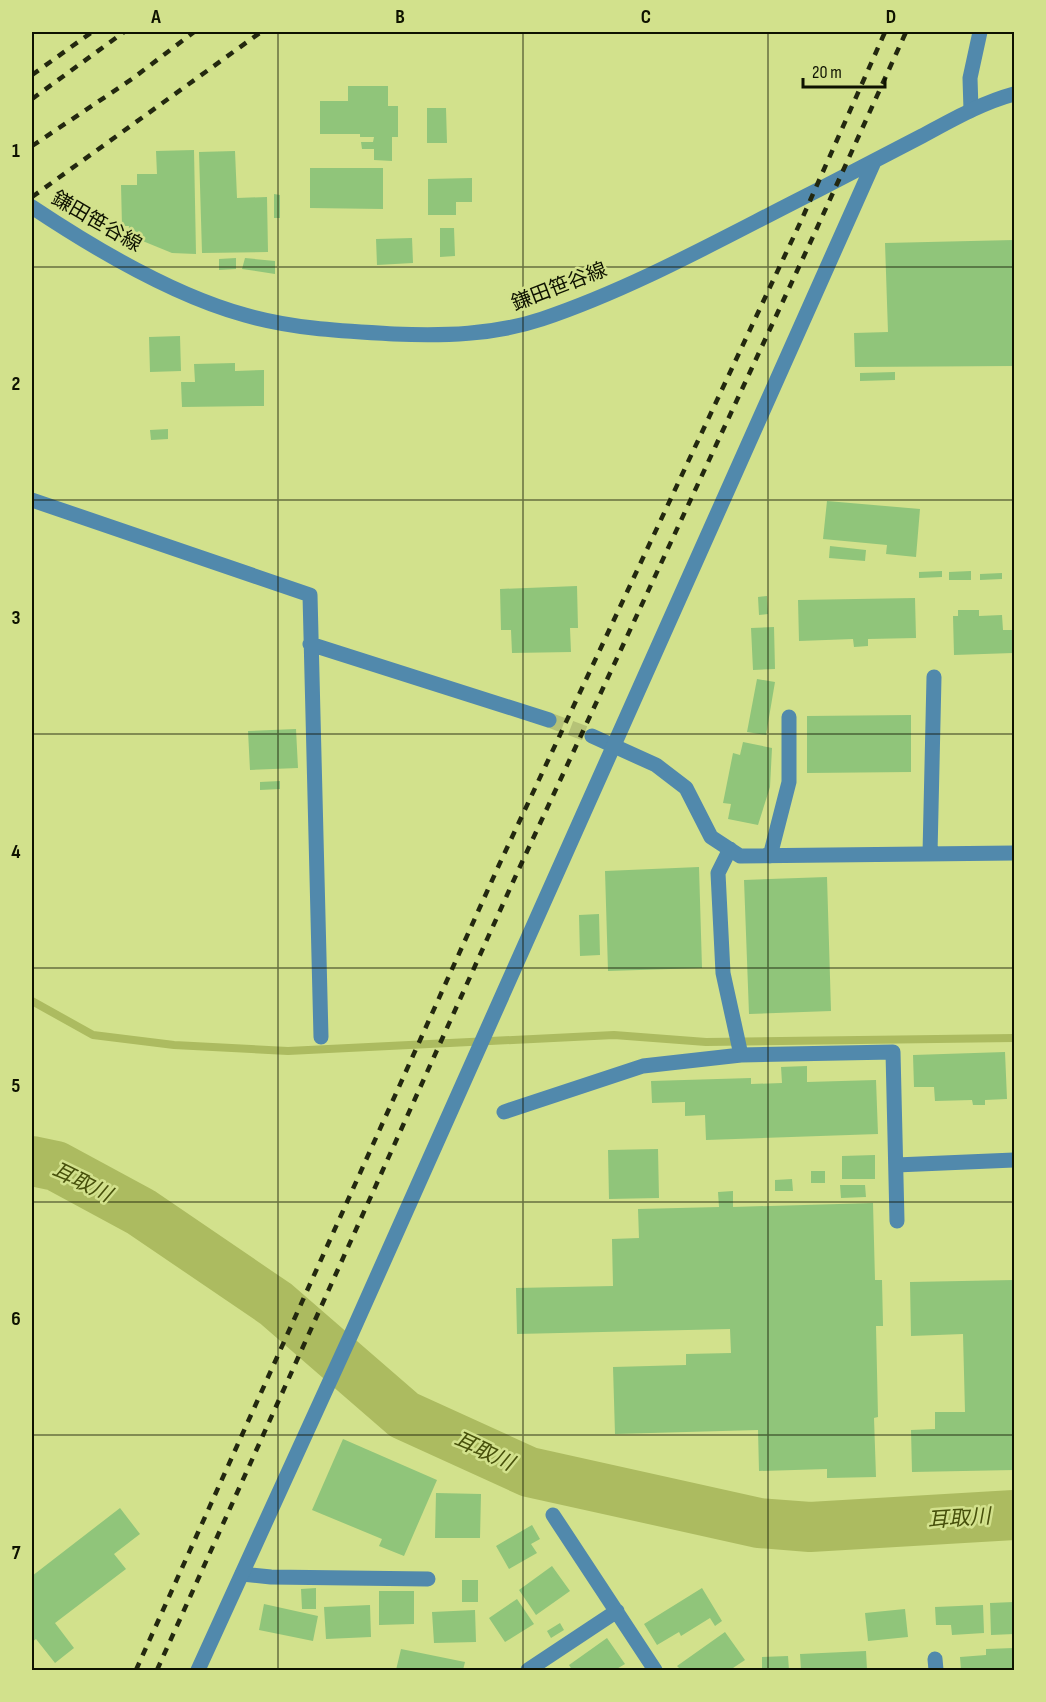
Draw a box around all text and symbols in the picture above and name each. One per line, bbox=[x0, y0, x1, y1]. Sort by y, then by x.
text: A bbox=[150, 5, 161, 29]
text: B bbox=[395, 5, 405, 29]
text: C bbox=[641, 5, 651, 29]
text: D bbox=[886, 5, 896, 29]
scale bar bbox=[803, 51, 886, 89]
text: 20 m bbox=[812, 62, 842, 83]
text: 1 bbox=[12, 139, 20, 163]
street label: 鎌田笹谷線 bbox=[47, 186, 146, 257]
street label: 鎌田笹谷線 bbox=[508, 258, 610, 316]
text: 2 bbox=[12, 372, 20, 396]
text: 3 bbox=[12, 606, 21, 630]
text: 4 bbox=[11, 840, 21, 864]
text: 5 bbox=[12, 1074, 21, 1098]
water label: 耳取川 bbox=[48, 1157, 117, 1208]
text: 6 bbox=[11, 1307, 21, 1331]
water label: 耳取川 bbox=[450, 1427, 519, 1477]
water label: 耳取川 bbox=[927, 1504, 993, 1533]
text: 7 bbox=[12, 1541, 21, 1565]

